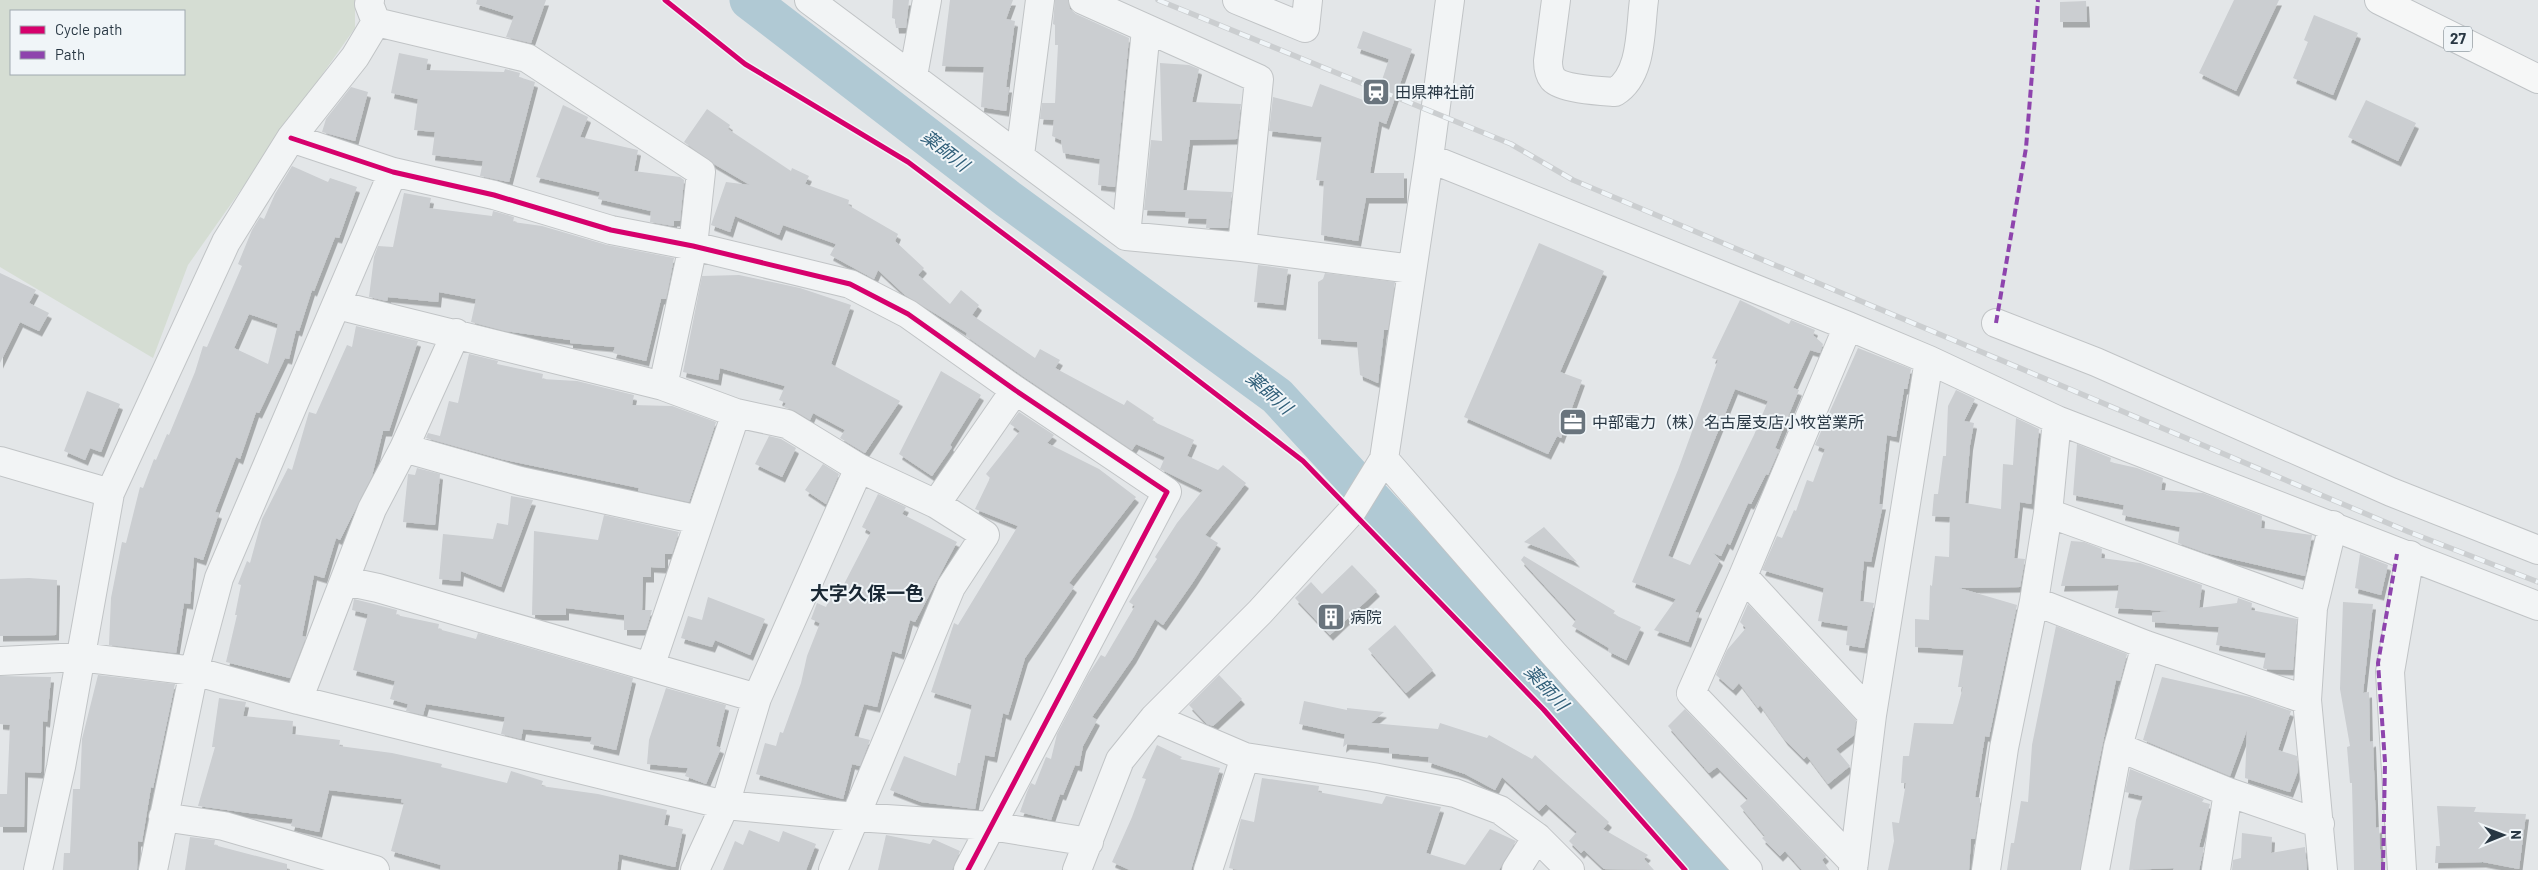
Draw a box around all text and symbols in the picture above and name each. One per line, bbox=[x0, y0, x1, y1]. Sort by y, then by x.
legend bbox=[10, 10, 185, 75]
text: Cycle path bbox=[55, 20, 122, 38]
road number: 27 bbox=[2444, 26, 2472, 52]
text: Path bbox=[55, 45, 85, 63]
station icon: 田県神社前 bbox=[1361, 77, 1391, 107]
place label: 田県神社前 bbox=[1395, 82, 1475, 101]
water label: 薬師川 bbox=[918, 125, 975, 177]
water label: 薬師川 bbox=[1242, 366, 1299, 420]
office icon: 中部電力（株）名古屋支店小牧営業所 bbox=[1558, 407, 1588, 437]
place label: 中部電力（株）名古屋支店小牧営業所 bbox=[1592, 412, 1864, 431]
district label: 大字久保一色 bbox=[810, 581, 924, 604]
building icon: 病院 bbox=[1316, 602, 1346, 632]
place label: 病院 bbox=[1350, 607, 1382, 626]
water label: 薬師川 bbox=[1520, 660, 1575, 716]
north arrow bbox=[2478, 810, 2528, 860]
text: N bbox=[2508, 830, 2525, 840]

